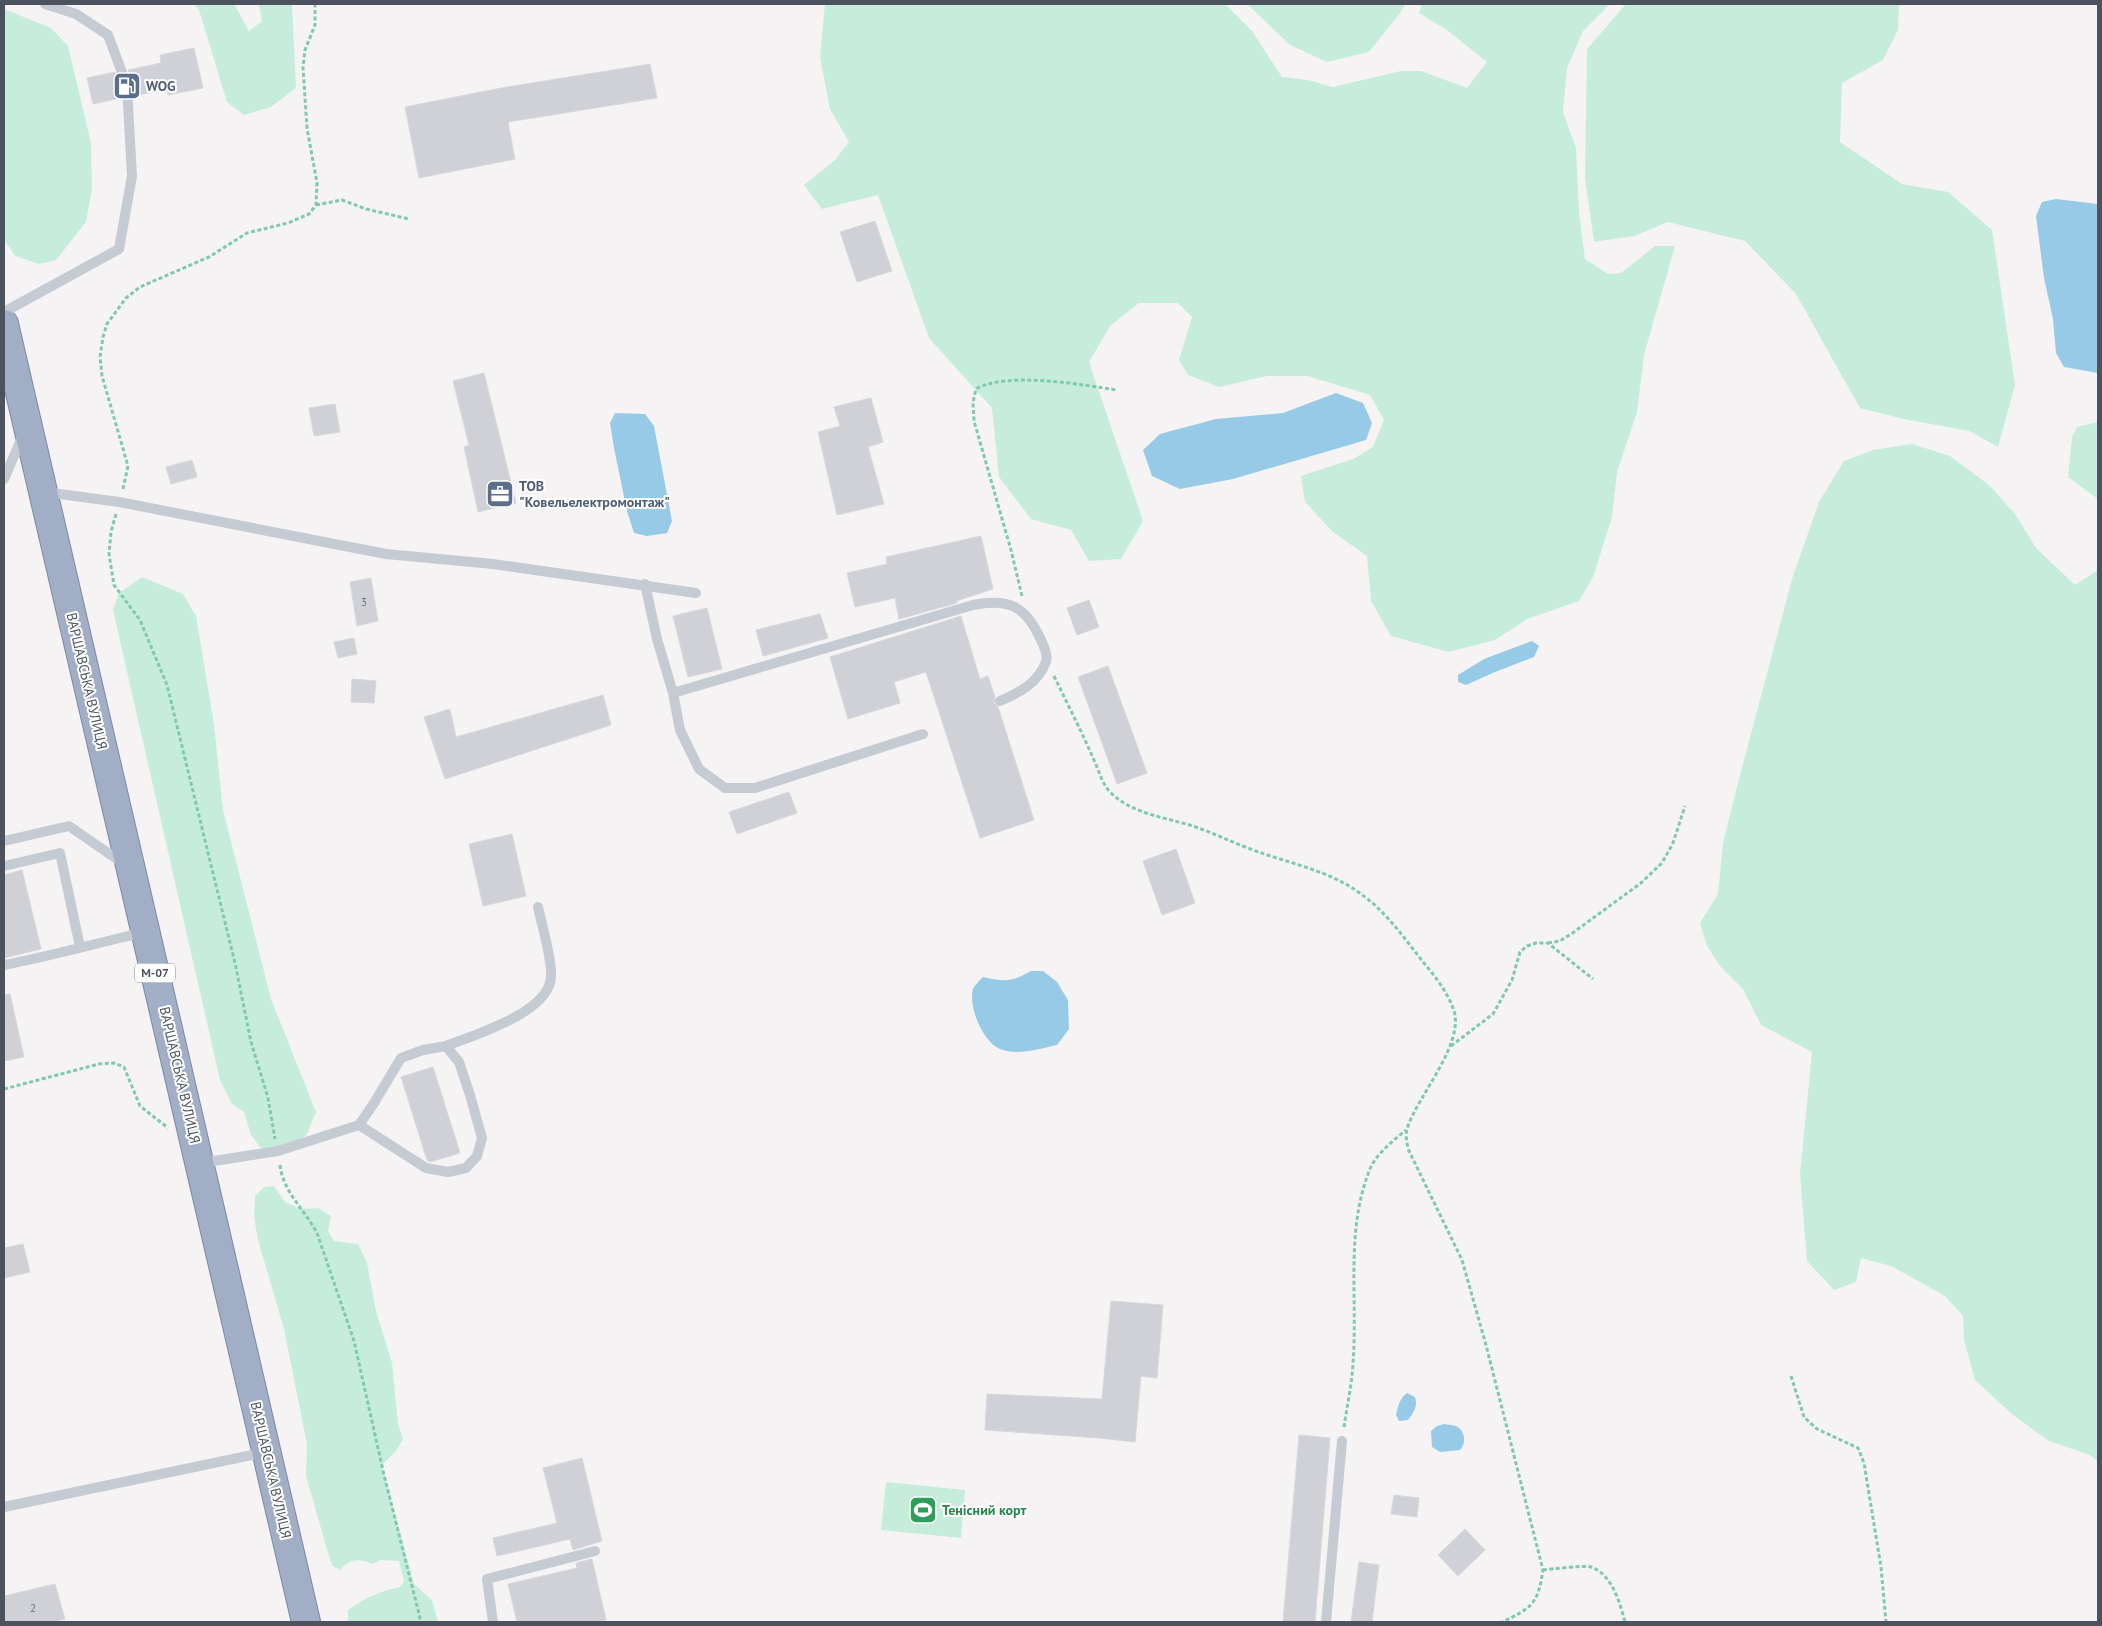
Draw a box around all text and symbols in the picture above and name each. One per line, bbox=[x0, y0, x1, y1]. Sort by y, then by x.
fuel station icon: WOG bbox=[112, 71, 142, 101]
place label: WOG bbox=[146, 77, 176, 95]
place label: ТОВ "Ковельелектромонтаж" bbox=[519, 477, 670, 511]
office icon: ТОВ "Ковельелектромонтаж" bbox=[485, 479, 515, 509]
house number: 3 bbox=[361, 595, 367, 609]
street label: ВАРШАВСЬКА ВУЛИЦЯ bbox=[62, 611, 112, 751]
road number: М-07 bbox=[135, 964, 175, 982]
street label: ВАРШАВСЬКА ВУЛИЦЯ bbox=[155, 1005, 205, 1145]
street label: ВАРШАВСЬКА ВУЛИЦЯ bbox=[246, 1400, 296, 1540]
sports icon: Тенісний корт bbox=[908, 1495, 938, 1525]
place label: Тенісний корт bbox=[942, 1501, 1027, 1519]
house number: 2 bbox=[30, 1601, 36, 1615]

